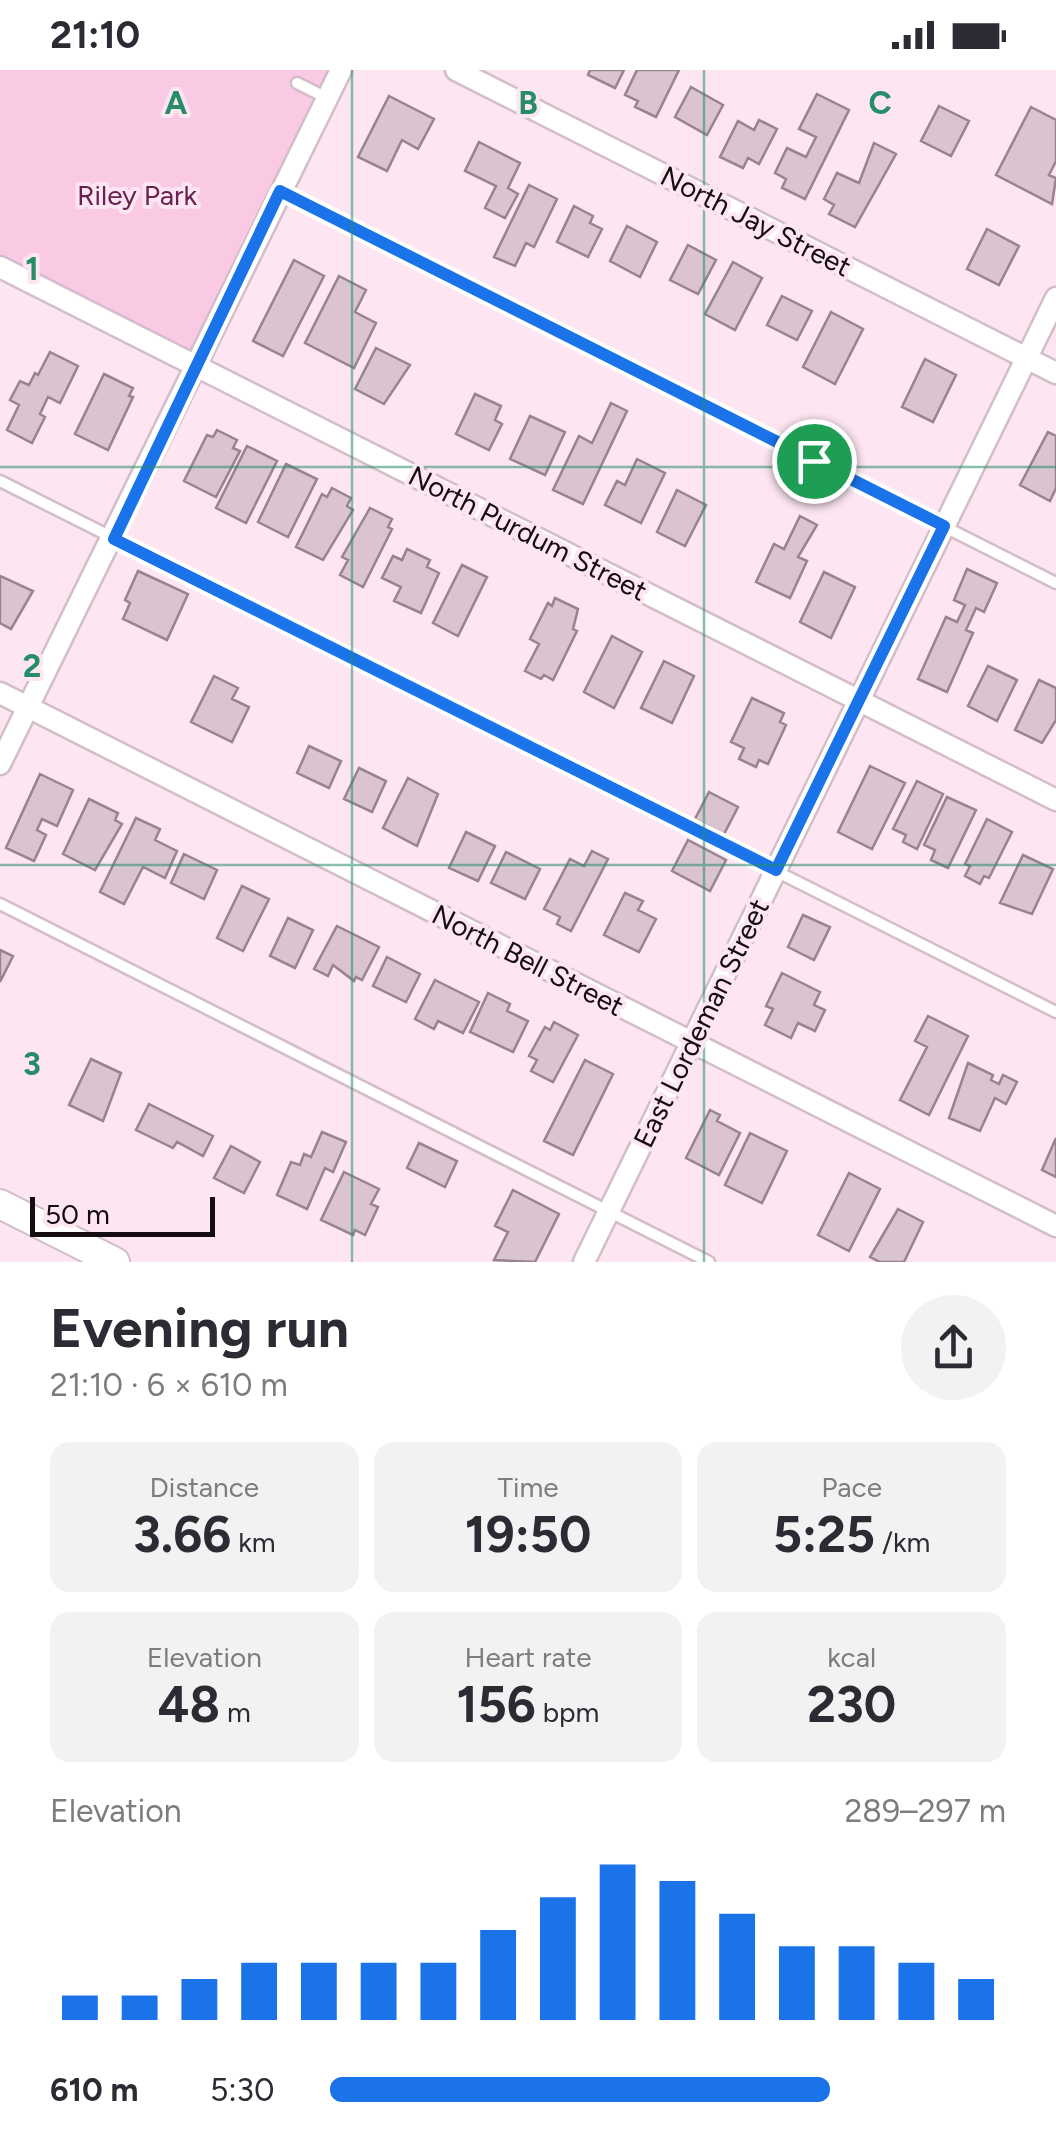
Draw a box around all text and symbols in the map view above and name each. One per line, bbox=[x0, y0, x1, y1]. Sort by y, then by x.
text: 21:10 bbox=[50, 12, 140, 58]
text: A bbox=[165, 84, 188, 122]
text: B bbox=[518, 84, 538, 122]
text: C bbox=[868, 84, 892, 122]
street label: North Jay Street bbox=[655, 158, 857, 284]
park label: Riley Park bbox=[77, 178, 197, 212]
text: 1 bbox=[25, 250, 39, 288]
pin bbox=[772, 419, 857, 504]
icon: arrive bbox=[787, 434, 842, 489]
street label: North Purdum Street bbox=[403, 458, 653, 608]
text: 2 bbox=[23, 647, 41, 685]
street label: East Lordeman Street bbox=[626, 893, 776, 1153]
street label: North Bell Street bbox=[426, 897, 630, 1023]
text: 3 bbox=[23, 1045, 41, 1083]
scale bar bbox=[30, 1192, 215, 1236]
text: 50 m bbox=[45, 1197, 110, 1231]
text: Evening run bbox=[50, 1295, 349, 1361]
button: share bbox=[901, 1295, 1006, 1400]
text: 21:10 · 6 × 610 m bbox=[50, 1366, 288, 1404]
text: Distance bbox=[149, 1470, 259, 1504]
text: Time bbox=[497, 1470, 559, 1504]
text: Pace bbox=[821, 1470, 882, 1504]
text: 3.66 bbox=[133, 1504, 231, 1565]
text: 19:50 bbox=[465, 1504, 591, 1565]
text: 5:25 bbox=[773, 1504, 875, 1565]
text: km bbox=[231, 1525, 276, 1559]
text: /km bbox=[875, 1525, 930, 1559]
text: Elevation bbox=[147, 1640, 262, 1674]
text: Heart rate bbox=[464, 1640, 592, 1674]
text: kcal bbox=[827, 1640, 876, 1674]
text: 48 bbox=[158, 1674, 220, 1735]
text: 156 bbox=[457, 1674, 536, 1735]
text: 230 bbox=[807, 1674, 896, 1735]
text: m bbox=[220, 1695, 251, 1729]
text: bpm bbox=[536, 1695, 599, 1729]
text: Elevation bbox=[50, 1792, 182, 1830]
text: 289–297 m bbox=[844, 1792, 1006, 1830]
text: 610 m bbox=[50, 2071, 138, 2109]
text: 5:30 bbox=[210, 2071, 274, 2109]

